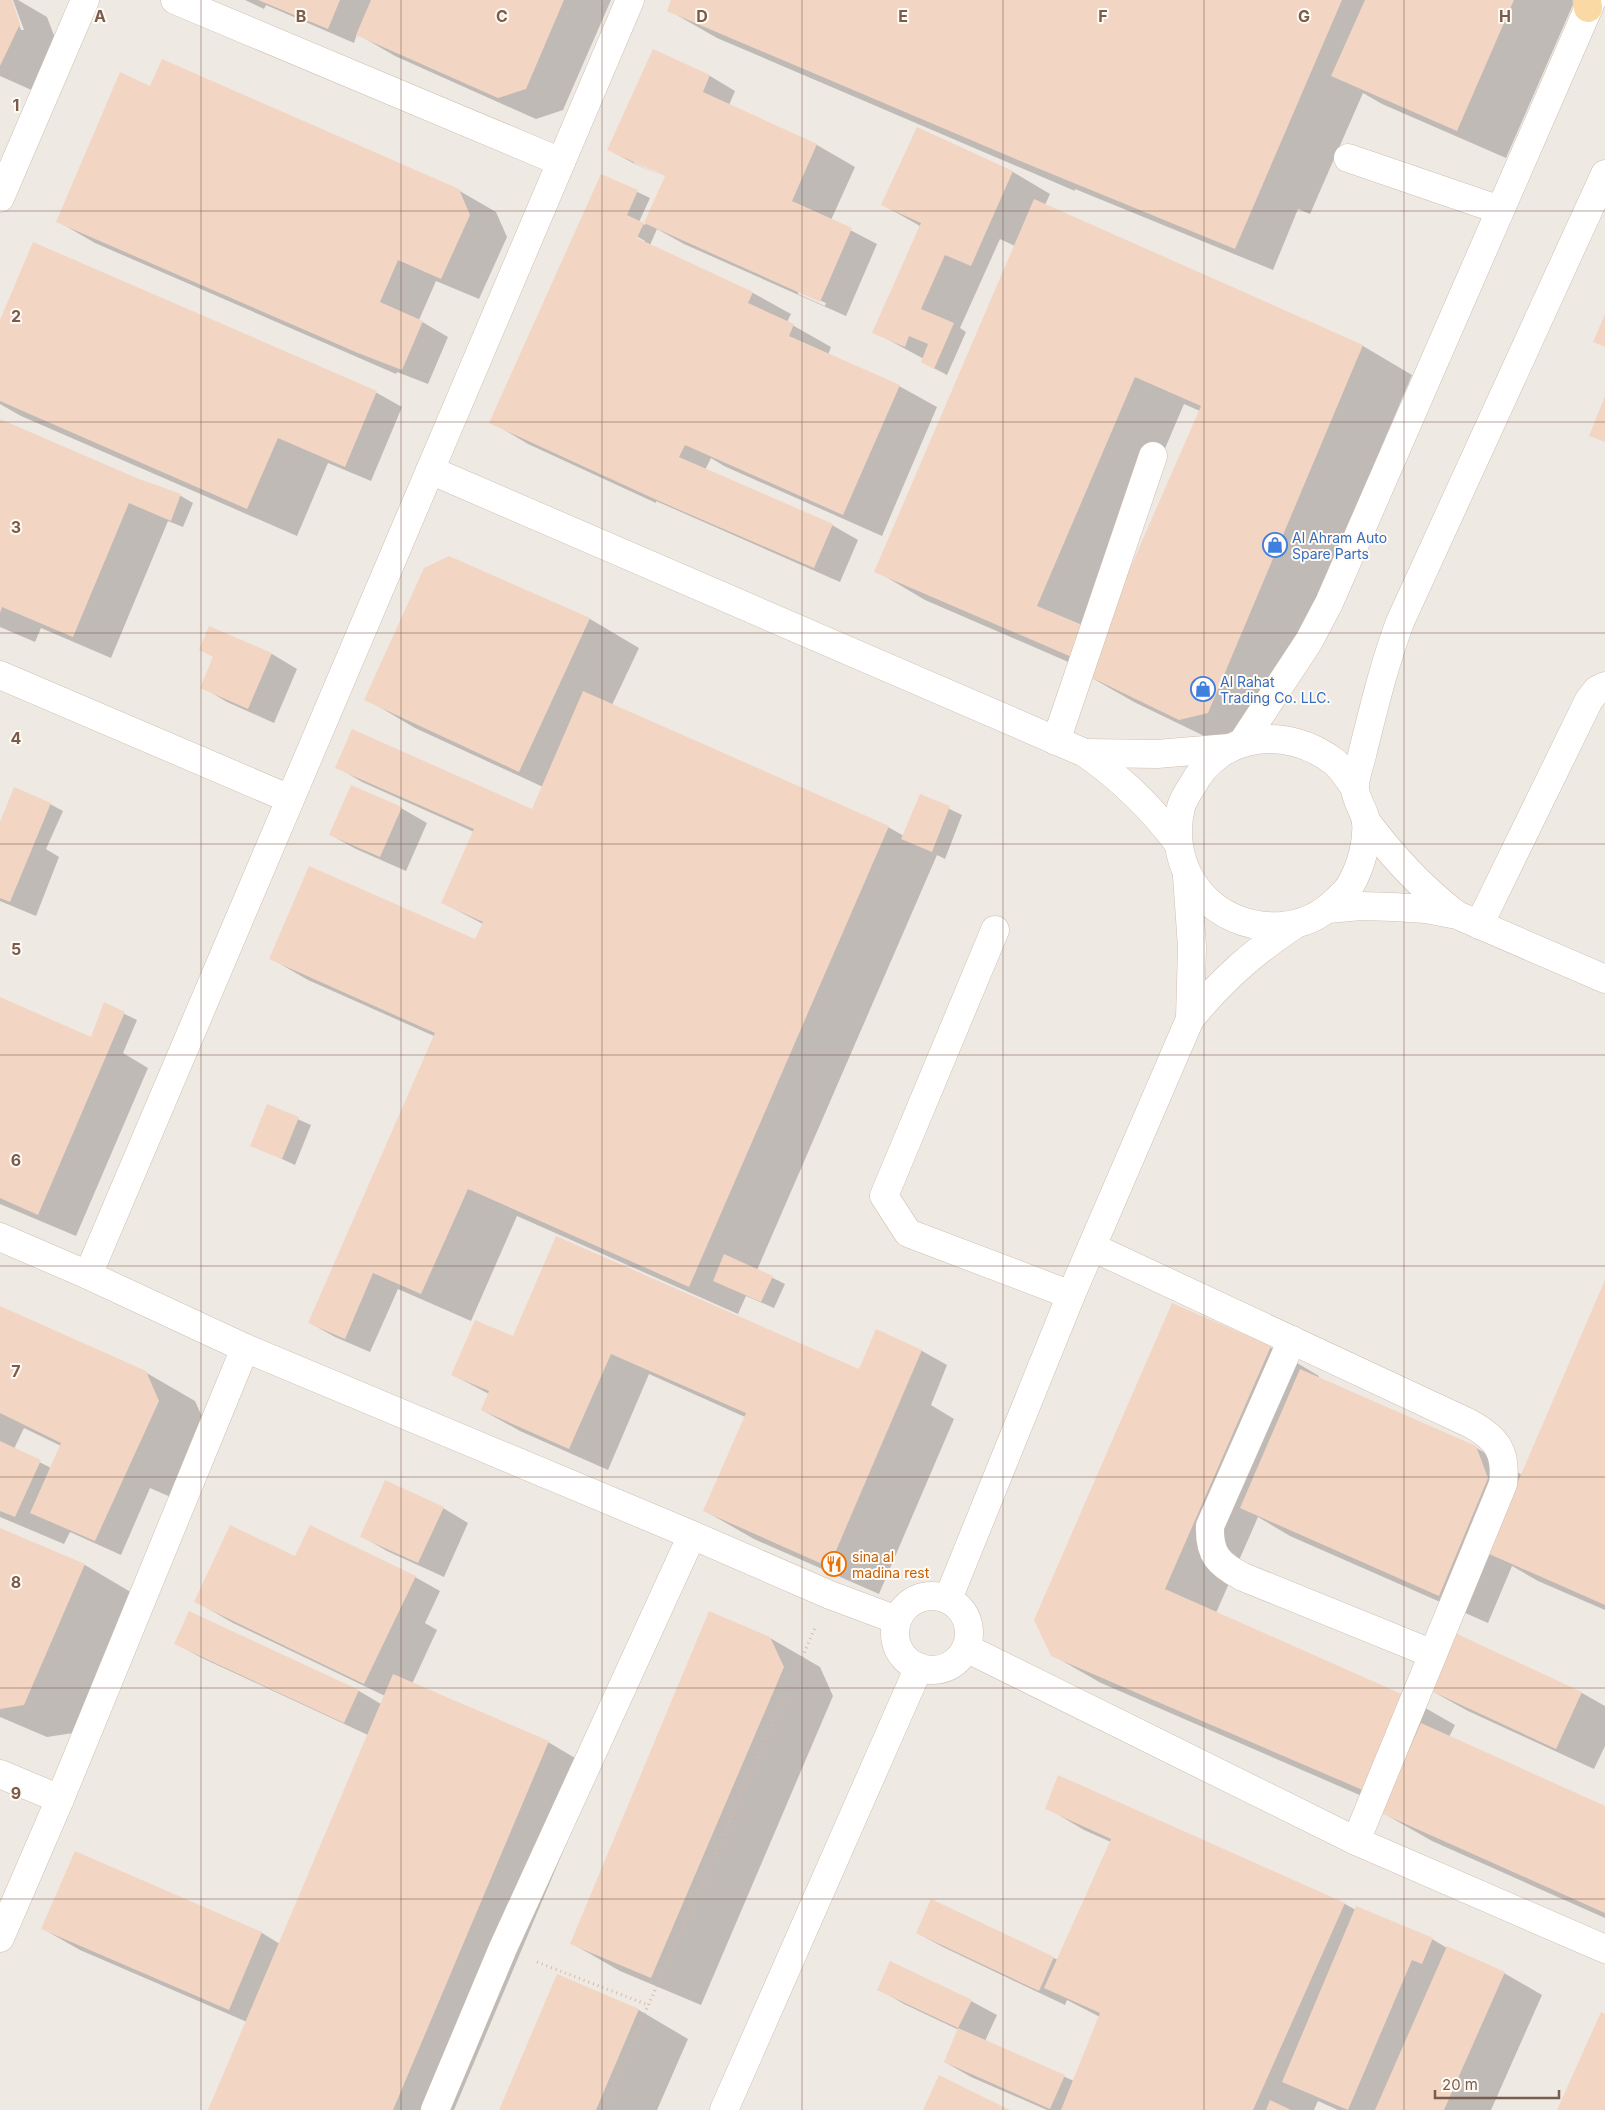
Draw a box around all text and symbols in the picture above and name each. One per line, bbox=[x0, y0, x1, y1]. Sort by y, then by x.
text: A bbox=[94, 6, 106, 26]
text: B bbox=[296, 6, 306, 26]
text: C bbox=[496, 6, 508, 26]
text: D bbox=[696, 6, 708, 26]
text: E bbox=[898, 6, 908, 26]
text: F bbox=[1098, 6, 1108, 26]
text: G bbox=[1298, 6, 1310, 26]
text: H bbox=[1499, 6, 1511, 26]
text: 1 bbox=[13, 95, 19, 115]
text: 2 bbox=[11, 306, 21, 326]
text: 3 bbox=[11, 517, 21, 537]
place label: Al Ahram Auto Spare Parts bbox=[1292, 529, 1387, 562]
shop icon: Al Ahram Auto Spare Parts bbox=[1262, 532, 1288, 558]
place label: Al Rahat Trading Co. LLC. bbox=[1220, 673, 1330, 706]
shop icon: Al Rahat Trading Co. LLC. bbox=[1190, 676, 1216, 702]
text: 4 bbox=[11, 728, 22, 748]
text: 5 bbox=[11, 939, 21, 959]
text: 6 bbox=[11, 1150, 21, 1170]
text: 7 bbox=[11, 1361, 21, 1381]
place label: sina al madina rest bbox=[852, 1548, 930, 1581]
restaurant icon: sina al madina rest bbox=[821, 1551, 847, 1577]
text: 8 bbox=[11, 1572, 21, 1592]
text: 9 bbox=[11, 1783, 21, 1803]
scale bar bbox=[1435, 2068, 1559, 2100]
text: 20 m bbox=[1442, 2075, 1478, 2094]

